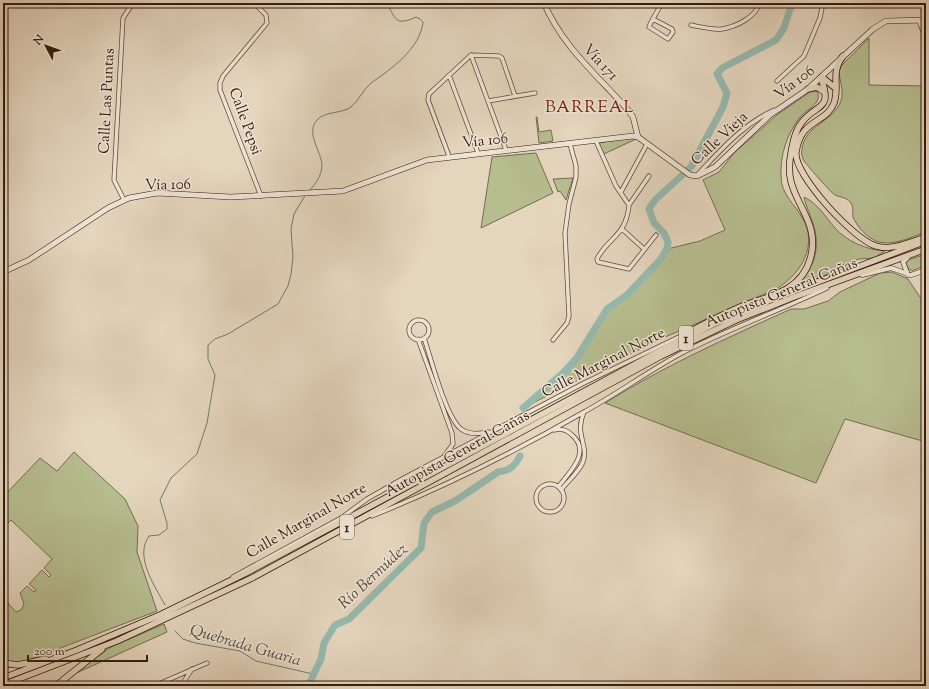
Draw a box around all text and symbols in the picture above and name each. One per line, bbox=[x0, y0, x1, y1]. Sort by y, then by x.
north arrow bbox=[26, 26, 66, 66]
text: N bbox=[30, 31, 48, 49]
street label: Vía 171 bbox=[577, 40, 622, 86]
street label: Calle Las Puntas bbox=[94, 48, 121, 154]
street label: Vía 106 bbox=[770, 61, 820, 105]
street label: Calle Pepsi bbox=[223, 85, 266, 158]
district label: BARREAL bbox=[545, 96, 635, 120]
street label: Calle Vieja bbox=[687, 107, 753, 171]
street label: Vía 106 bbox=[461, 129, 509, 154]
street label: Vía 106 bbox=[145, 175, 191, 196]
street label: Autopista General Cañas bbox=[702, 253, 861, 334]
street label: Calle Marginal Norte bbox=[538, 323, 669, 404]
road number: 1 bbox=[679, 326, 693, 350]
street label: Autopista General Cañas bbox=[382, 406, 534, 503]
street label: Calle Marginal Norte bbox=[243, 478, 371, 564]
road number: 1 bbox=[340, 515, 354, 539]
water label: Río Bermúdez bbox=[334, 538, 414, 615]
water label: Quebrada Guaria bbox=[187, 620, 303, 673]
scale bar bbox=[28, 637, 147, 663]
text: 200 m bbox=[34, 643, 65, 661]

